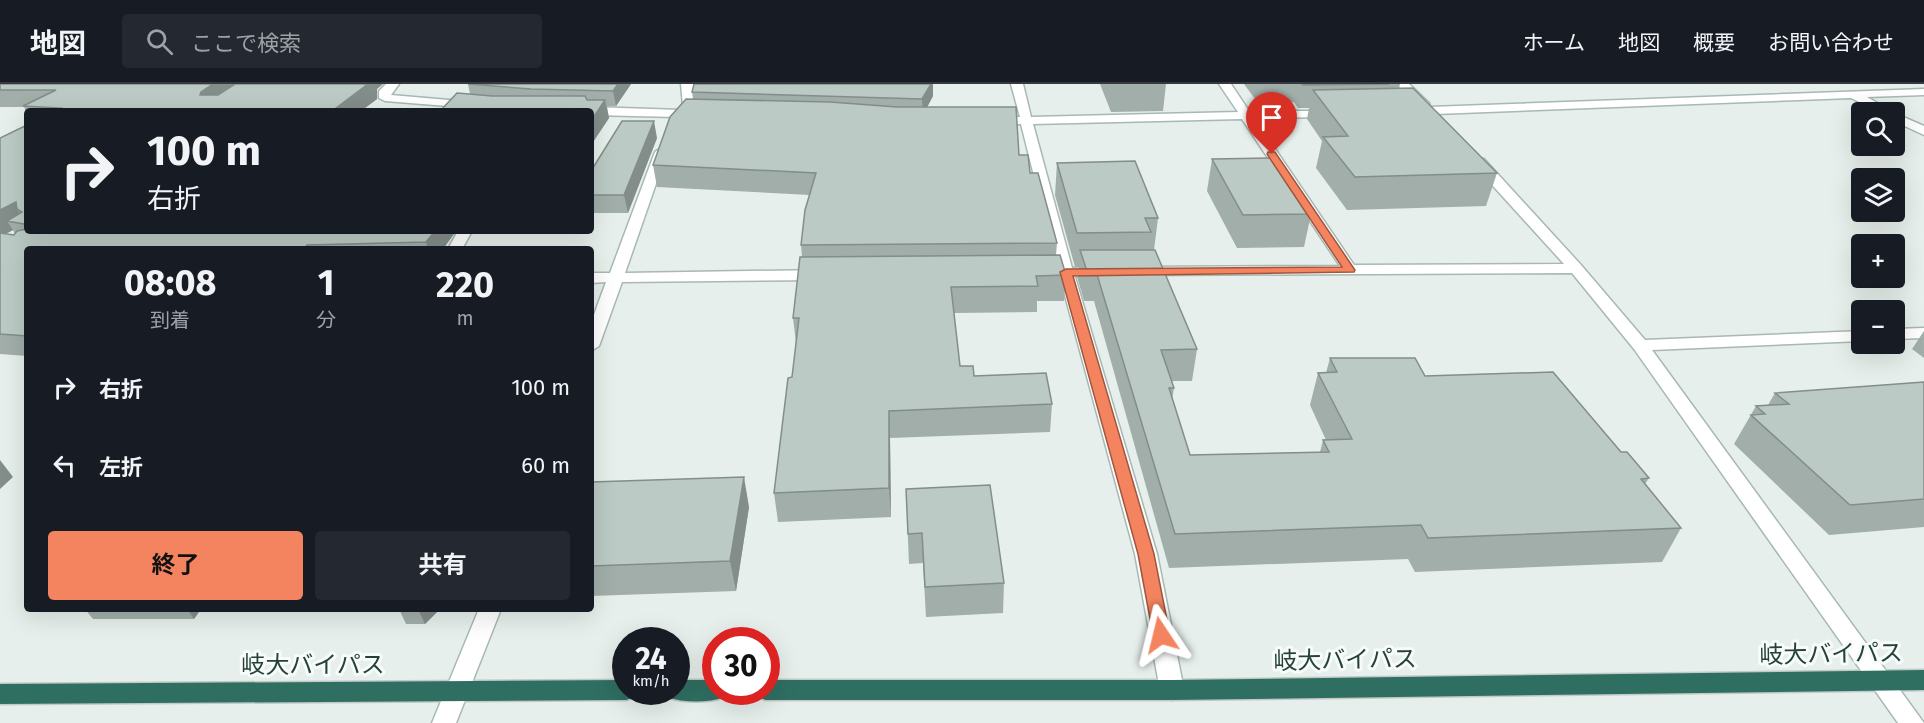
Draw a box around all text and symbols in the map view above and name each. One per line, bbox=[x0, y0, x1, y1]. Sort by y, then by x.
search box bbox=[122, 14, 542, 68]
icon: search bbox=[143, 25, 176, 58]
text: 地図 bbox=[30, 27, 86, 60]
text: ここで検索 bbox=[191, 30, 301, 57]
text: ホーム bbox=[1523, 30, 1585, 56]
text: 地図 bbox=[1618, 30, 1660, 56]
text: 概要 bbox=[1693, 30, 1735, 56]
text: お問い合わせ bbox=[1768, 30, 1894, 56]
pin bbox=[1246, 92, 1297, 154]
icon: arrive bbox=[1255, 101, 1288, 134]
map controls bbox=[1851, 102, 1905, 354]
button: search bbox=[1851, 102, 1905, 156]
text: 100 m bbox=[147, 126, 261, 176]
icon: right bbox=[48, 132, 126, 210]
button: layers bbox=[1851, 168, 1905, 222]
text: 右折 bbox=[147, 183, 201, 215]
button: + bbox=[1851, 234, 1905, 288]
text: 08:08 bbox=[124, 261, 216, 305]
text: 1 bbox=[318, 261, 334, 305]
text: 220 bbox=[436, 263, 494, 307]
button: − bbox=[1851, 300, 1905, 354]
text: m bbox=[456, 306, 474, 330]
text: 到着 bbox=[150, 308, 190, 332]
text: 分 bbox=[316, 308, 336, 332]
icon: right bbox=[48, 371, 81, 404]
text: 100 m bbox=[511, 374, 570, 401]
text: 右折 bbox=[99, 376, 143, 403]
icon: left bbox=[48, 449, 81, 482]
text: 60 m bbox=[521, 452, 570, 479]
text: 左折 bbox=[99, 454, 143, 481]
button: 終了 bbox=[48, 531, 303, 600]
button: 共有 bbox=[315, 531, 570, 600]
position arrow bbox=[1129, 603, 1193, 667]
speed limit sign: 30 bbox=[702, 627, 780, 705]
street label: 岐大バイパス bbox=[1759, 639, 1903, 669]
text: 24 bbox=[635, 641, 667, 677]
street label: 岐大バイパス bbox=[1273, 645, 1417, 675]
street label: 岐大バイパス bbox=[241, 651, 385, 679]
text: km/h bbox=[632, 672, 670, 690]

